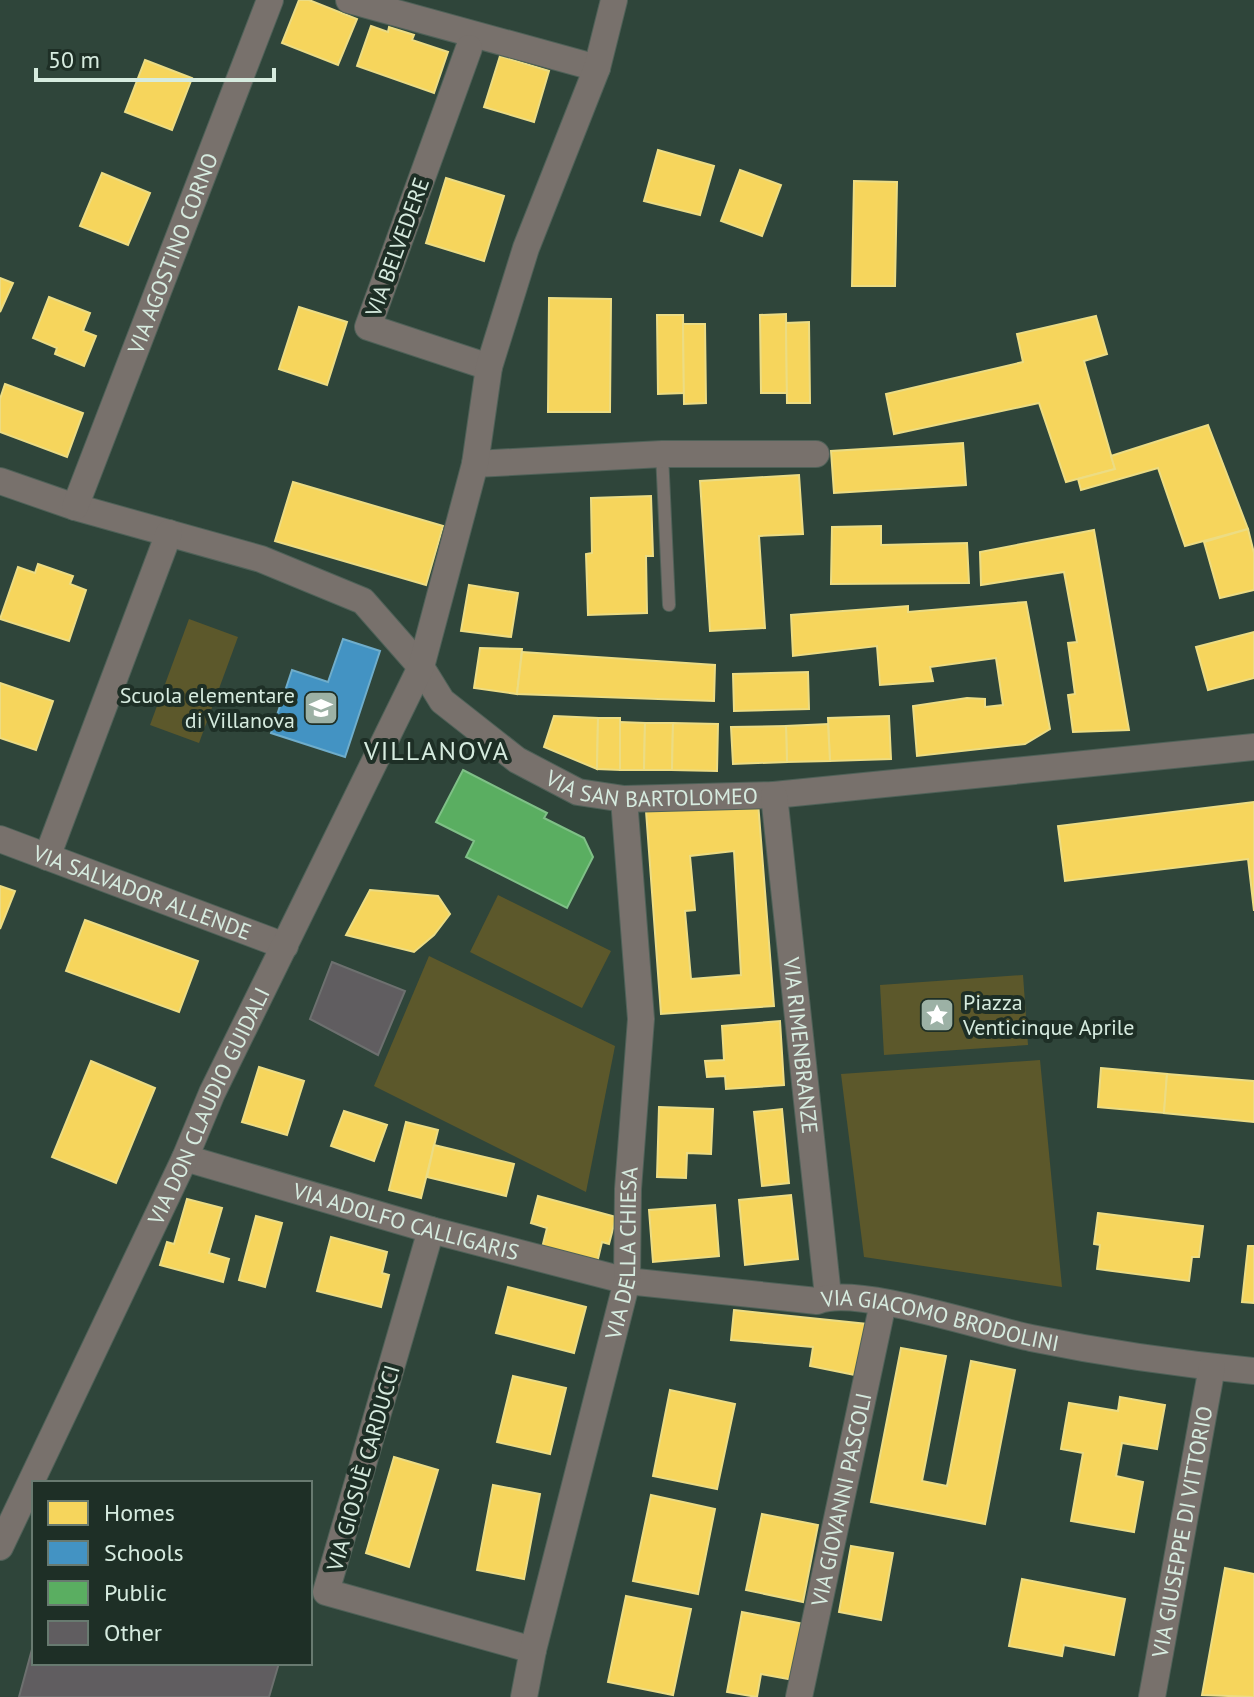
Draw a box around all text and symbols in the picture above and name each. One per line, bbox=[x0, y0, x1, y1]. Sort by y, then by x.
scale bar bbox=[36, 32, 274, 82]
text: 50 m bbox=[48, 44, 100, 75]
street label: VIA AGOSTINO CORNO bbox=[121, 149, 224, 358]
street label: VIA BELVEDERE bbox=[359, 174, 435, 321]
place label: Scuola elementare di Villanova bbox=[120, 681, 295, 734]
school or university icon: Scuola elementare di Villanova bbox=[302, 689, 340, 727]
district label: VILLANOVA bbox=[363, 734, 510, 767]
street label: VIA SAN BARTOLOMEO bbox=[540, 763, 758, 813]
street label: VIA SALVADOR ALLENDE bbox=[28, 838, 255, 946]
street label: VIA RIMENBRANZE bbox=[777, 955, 824, 1135]
street label: VIA DON CLAUDIO GUIDALI bbox=[141, 983, 276, 1230]
place label: Piazza Venticinque Aprile bbox=[962, 988, 1134, 1041]
place icon: Piazza Venticinque Aprile bbox=[918, 996, 956, 1034]
street label: VIA DELLA CHIESA bbox=[598, 1166, 644, 1343]
street label: VIA ADOLFO CALLIGARIS bbox=[289, 1176, 522, 1266]
street label: VIA GIACOMO BRODOLINI bbox=[818, 1283, 1062, 1357]
street label: VIA GIOSUÈ CARDUCCI bbox=[320, 1362, 406, 1575]
street label: VIA GIOVANNI PASCOLI bbox=[805, 1390, 878, 1610]
street label: VIA GIUSEPPE DI VITTORIO bbox=[1145, 1404, 1219, 1661]
legend bbox=[32, 1481, 312, 1665]
text: Homes bbox=[104, 1497, 175, 1528]
text: Schools bbox=[104, 1537, 184, 1568]
text: Public bbox=[104, 1577, 167, 1608]
text: Other bbox=[104, 1617, 162, 1648]

